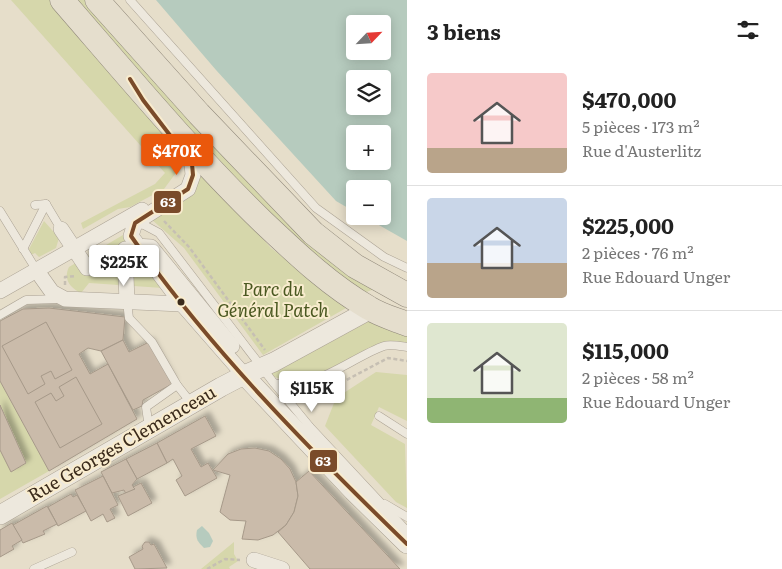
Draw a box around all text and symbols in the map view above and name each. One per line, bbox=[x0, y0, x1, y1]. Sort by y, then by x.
north arrow bbox=[346, 15, 391, 60]
map controls bbox=[346, 15, 391, 225]
text: 3 biens bbox=[427, 15, 501, 46]
icon: filters bbox=[734, 16, 762, 44]
button: layers bbox=[346, 70, 391, 115]
text: $470,000 bbox=[582, 83, 676, 114]
icon: home bbox=[467, 93, 527, 153]
text: 5 pièces · 173 m² bbox=[582, 114, 700, 138]
button: + bbox=[346, 125, 391, 170]
pin: $470K bbox=[142, 134, 212, 176]
text: $470K bbox=[152, 138, 202, 162]
text: Rue d'Austerlitz bbox=[582, 138, 701, 162]
button: − bbox=[346, 180, 391, 225]
line badge: 63 bbox=[153, 190, 182, 214]
text: 63 bbox=[160, 191, 176, 211]
text: $225,000 bbox=[582, 209, 674, 240]
icon: home bbox=[467, 218, 527, 278]
text: 2 pièces · 76 m² bbox=[582, 240, 694, 264]
pin: $225K bbox=[89, 244, 159, 287]
text: $225K bbox=[100, 249, 148, 273]
text: Rue Edouard Unger bbox=[582, 264, 730, 288]
park label: Parc du Général Patch bbox=[217, 275, 329, 323]
unlabelled marker bbox=[176, 297, 186, 307]
text: $115,000 bbox=[582, 334, 669, 365]
icon: home bbox=[467, 343, 527, 403]
text: 2 pièces · 58 m² bbox=[582, 365, 694, 389]
pin: $115K bbox=[277, 370, 347, 413]
text: $115K bbox=[290, 375, 334, 399]
street label: Rue Georges Clemenceau bbox=[22, 378, 220, 508]
text: Rue Edouard Unger bbox=[582, 389, 730, 413]
line badge: 63 bbox=[309, 449, 338, 473]
text: 63 bbox=[315, 450, 331, 470]

